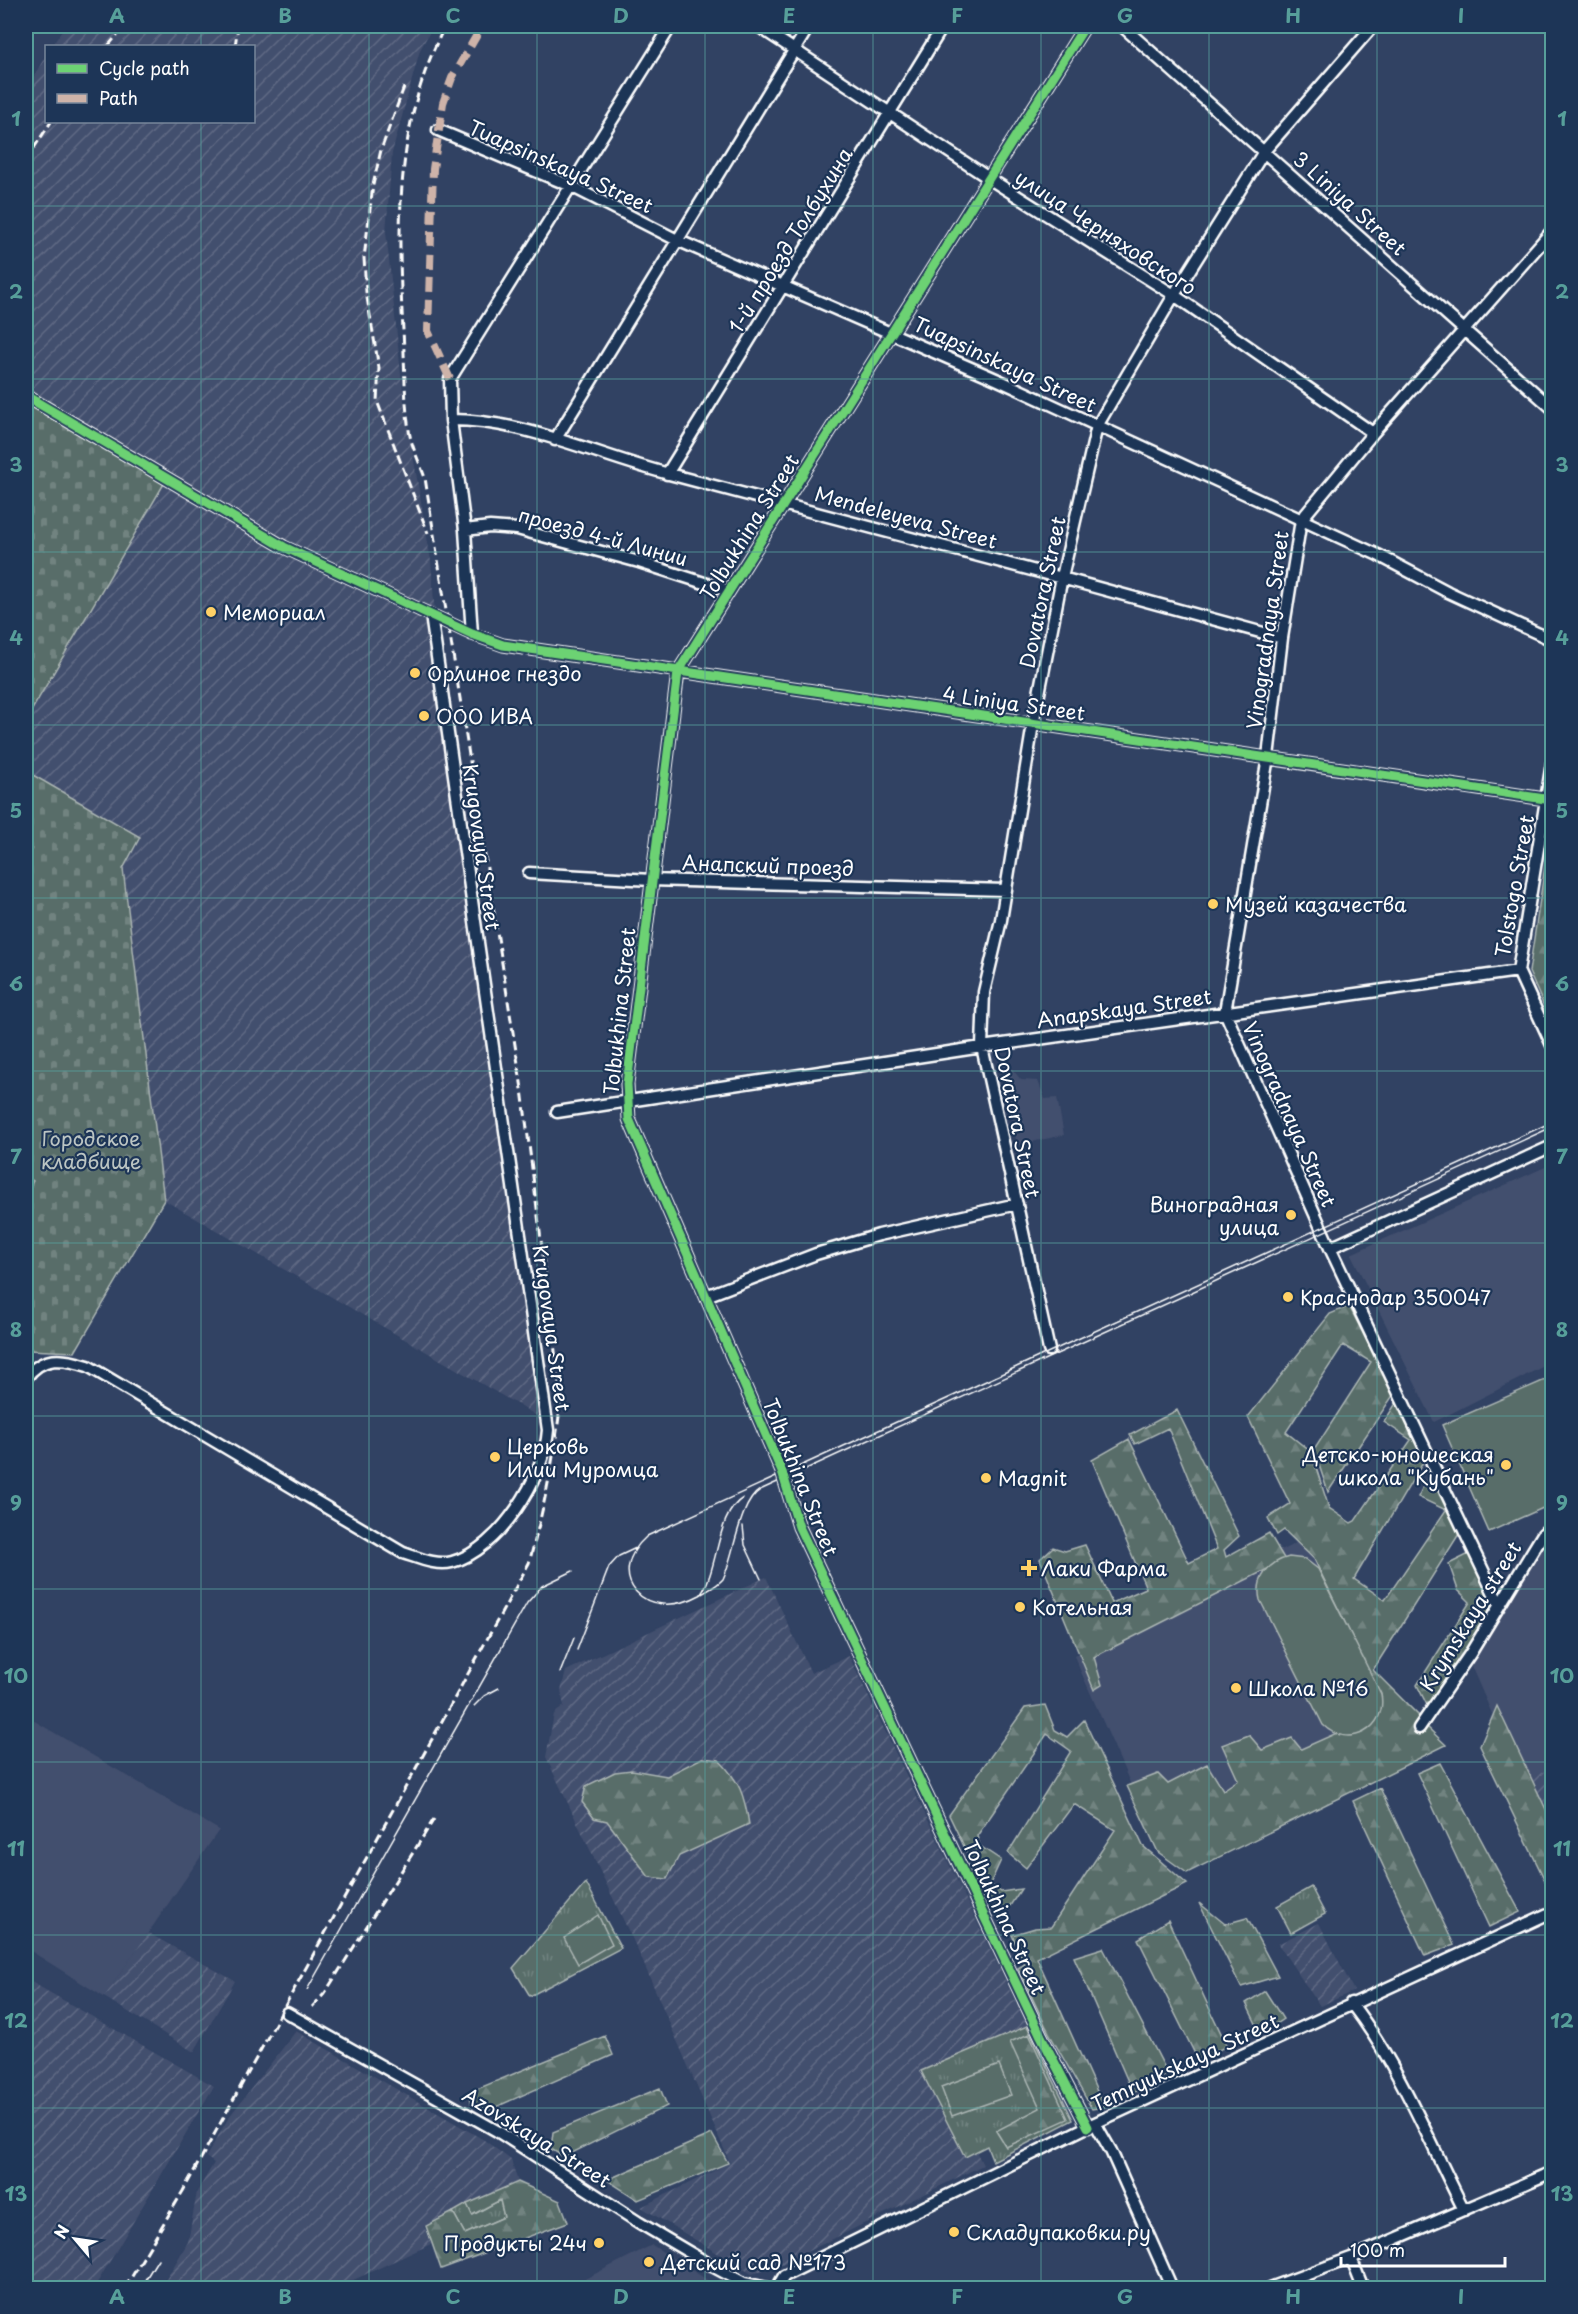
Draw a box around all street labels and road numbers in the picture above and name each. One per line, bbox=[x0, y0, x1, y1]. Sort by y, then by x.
street label: Tuapsinskaya Street bbox=[464, 112, 658, 220]
street label: 1-й проезд Толбухина bbox=[721, 141, 860, 339]
street label: 3 Liniya Street bbox=[1287, 144, 1413, 262]
street label: улица Черняховского bbox=[1009, 162, 1203, 302]
street label: Tuapsinskaya Street bbox=[908, 308, 1102, 420]
street label: Tolbukhina Street bbox=[692, 448, 806, 606]
street label: Mendeleyeva Street bbox=[811, 478, 1001, 556]
street label: проезд 4-й Линии bbox=[515, 499, 691, 573]
street label: Dovatora Street bbox=[1011, 513, 1073, 671]
street label: Vinogradnaya Street bbox=[1238, 529, 1296, 731]
street label: 4 Liniya Street bbox=[941, 678, 1087, 728]
street label: Krugovaya Street bbox=[455, 762, 509, 932]
street label: Tolstogo Street bbox=[1487, 812, 1541, 960]
street label: Анапский проезд bbox=[682, 847, 854, 883]
street label: Tolbukhina Street bbox=[595, 926, 643, 1096]
street label: Anapskaya Street bbox=[1035, 981, 1213, 1035]
street label: Vinogradnaya Street bbox=[1236, 1017, 1344, 1211]
street label: Dovatora Street bbox=[987, 1043, 1049, 1201]
street label: Krugovaya Street bbox=[525, 1243, 579, 1413]
street label: Tolbukhina Street bbox=[756, 1394, 846, 1560]
street label: Krymskaya street bbox=[1412, 1535, 1528, 1697]
street label: Tolbukhina Street bbox=[956, 1835, 1054, 1999]
street label: Temryukskaya Street bbox=[1086, 2005, 1284, 2119]
street label: Azovskaya Street bbox=[457, 2079, 617, 2195]

